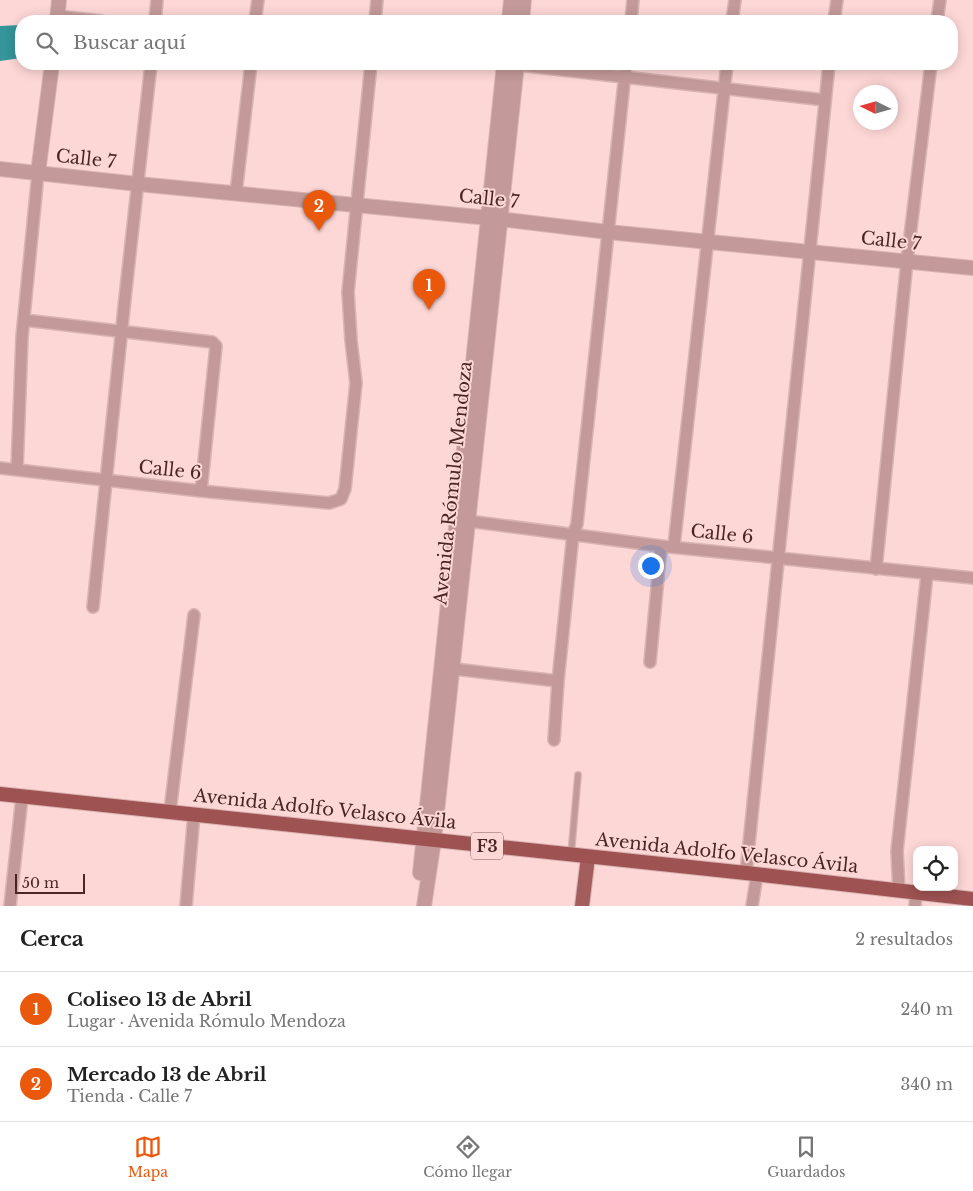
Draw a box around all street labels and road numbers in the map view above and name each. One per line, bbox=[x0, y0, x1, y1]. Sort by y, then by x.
street label: Calle 7 bbox=[55, 145, 118, 173]
street label: Calle 7 bbox=[458, 185, 521, 213]
street label: Calle 7 bbox=[860, 227, 923, 255]
street label: Avenida Rómulo Mendoza bbox=[429, 360, 477, 607]
street label: Calle 6 bbox=[137, 456, 203, 484]
street label: Calle 6 bbox=[689, 520, 755, 548]
street label: Avenida Adolfo Velasco Ávila bbox=[192, 783, 458, 834]
street label: Avenida Adolfo Velasco Ávila bbox=[594, 827, 860, 878]
road number: F3 bbox=[471, 832, 503, 859]

